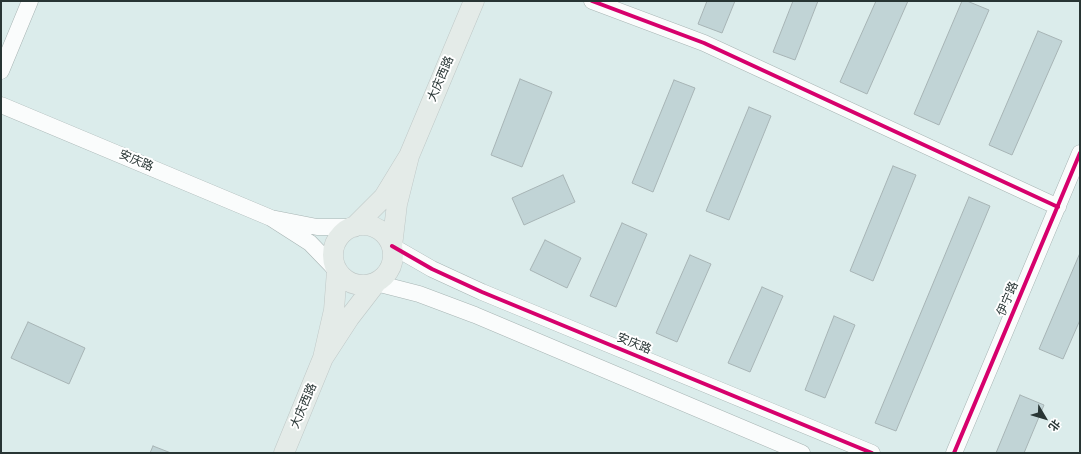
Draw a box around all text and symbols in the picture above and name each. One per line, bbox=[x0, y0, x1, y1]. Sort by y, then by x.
street label: 大庆西路 bbox=[425, 54, 457, 104]
street label: 安庆路 bbox=[117, 147, 155, 175]
street label: 伊宁路 bbox=[994, 280, 1022, 318]
street label: 安庆路 bbox=[615, 331, 653, 357]
street label: 大庆西路 bbox=[288, 381, 320, 431]
north arrow bbox=[1025, 398, 1065, 438]
text: 北 bbox=[1046, 417, 1063, 434]

